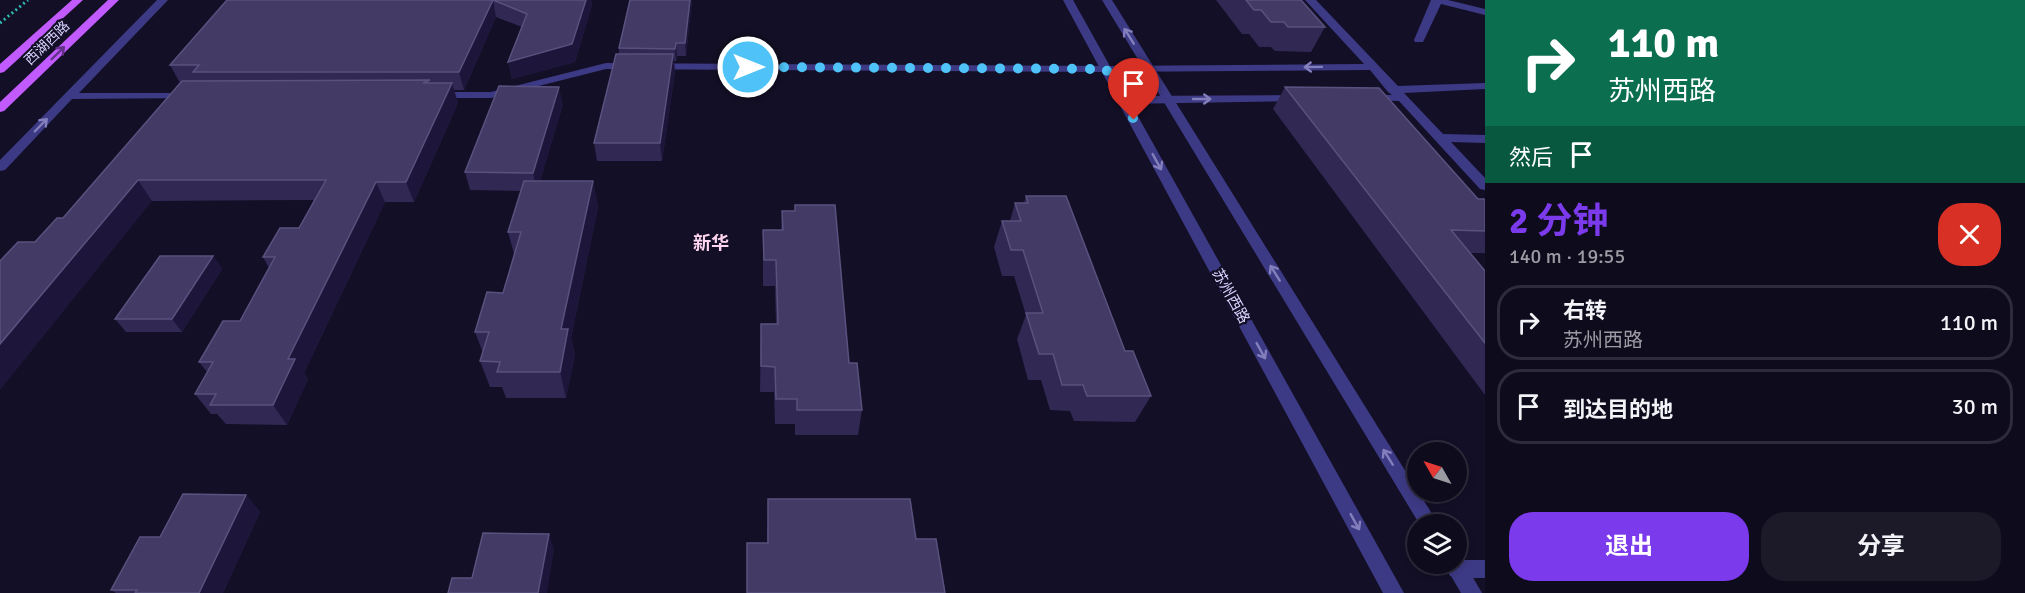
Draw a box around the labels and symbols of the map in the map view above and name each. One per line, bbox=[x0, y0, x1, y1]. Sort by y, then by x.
street label: 西湖西路 bbox=[21, 17, 73, 69]
one-way arrow bbox=[1122, 28, 1134, 45]
position arrow bbox=[716, 35, 780, 99]
one-way arrow bbox=[50, 46, 65, 61]
pin bbox=[1108, 58, 1159, 120]
one-way arrow bbox=[1303, 61, 1323, 73]
one-way arrow bbox=[1191, 93, 1211, 105]
one-way arrow bbox=[34, 118, 48, 133]
one-way arrow bbox=[1152, 152, 1163, 170]
district label: 新华 bbox=[693, 232, 729, 254]
street label: 苏州西路 bbox=[1209, 265, 1253, 327]
one-way arrow bbox=[1268, 265, 1280, 282]
one-way arrow bbox=[1255, 342, 1267, 359]
north arrow bbox=[1407, 442, 1467, 502]
one-way arrow bbox=[1382, 449, 1394, 466]
one-way arrow bbox=[1349, 513, 1361, 530]

